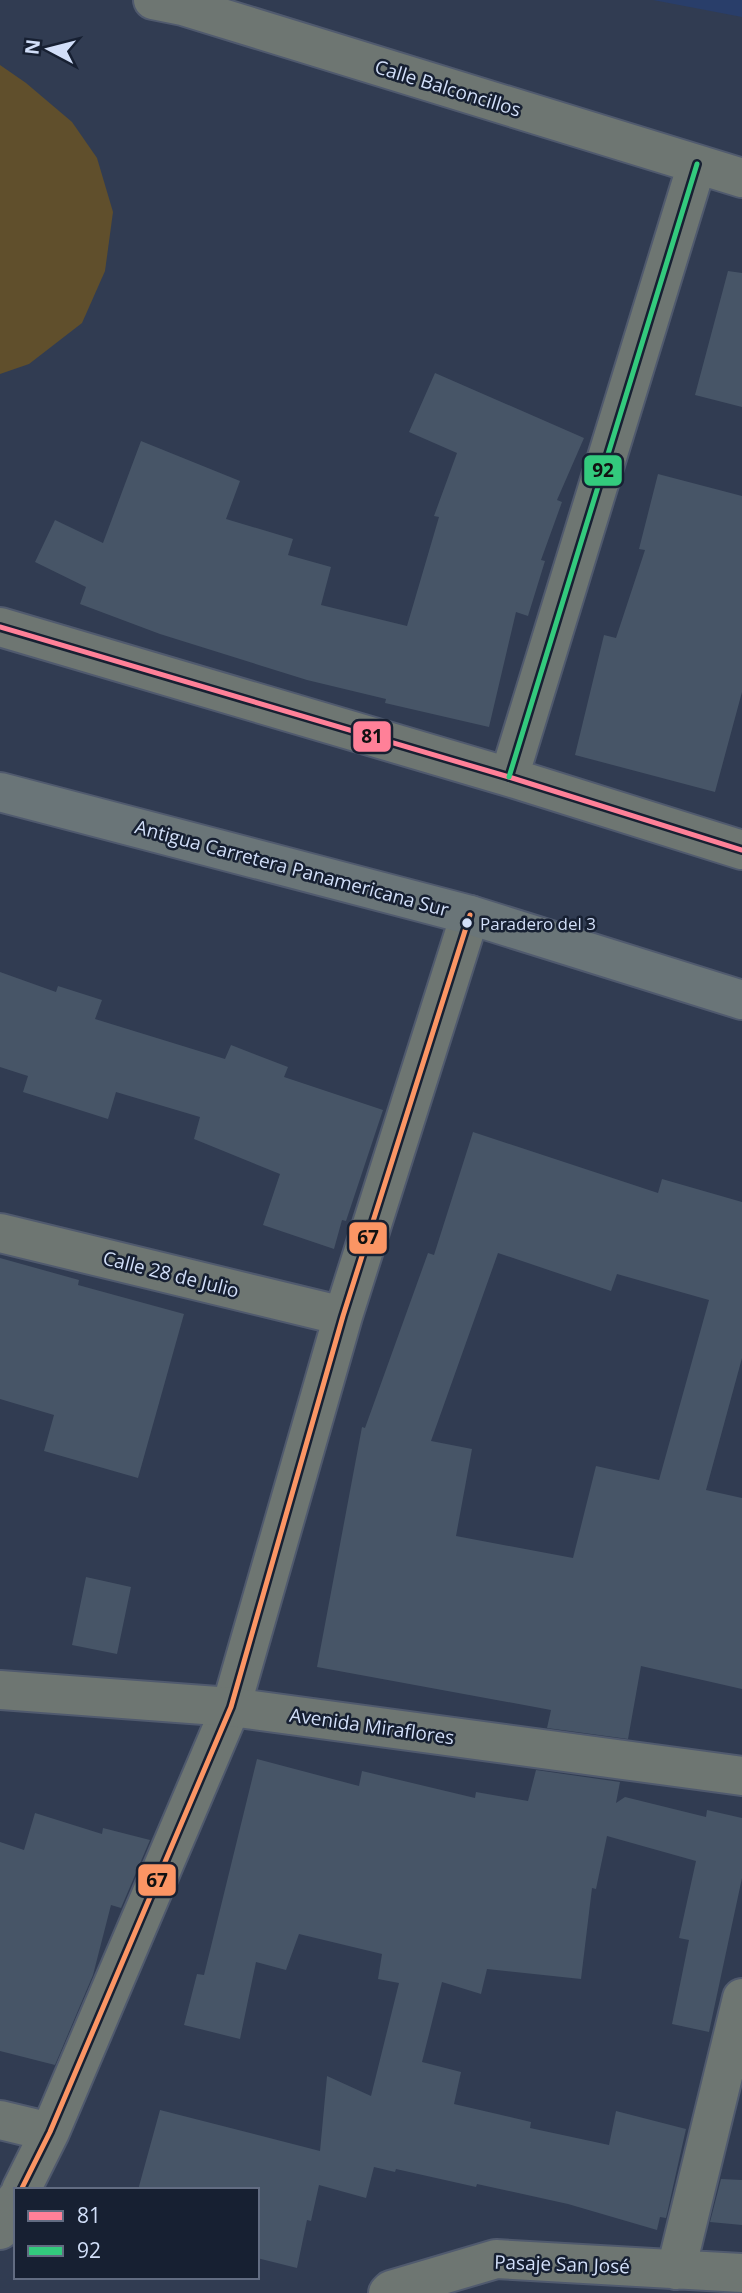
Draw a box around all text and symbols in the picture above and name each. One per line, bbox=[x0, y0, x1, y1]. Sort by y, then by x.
north arrow bbox=[14, 14, 84, 84]
text: N bbox=[18, 38, 46, 56]
street label: Calle Balconcillos bbox=[372, 53, 524, 123]
line badge: 92 bbox=[583, 454, 623, 487]
text: 92 bbox=[592, 457, 614, 483]
line badge: 81 bbox=[352, 720, 392, 753]
text: 81 bbox=[361, 723, 383, 749]
street label: Antigua Carretera Panamericana Sur bbox=[132, 814, 452, 923]
place label: Paradero del 3 bbox=[480, 912, 596, 935]
marker: Paradero del 3 bbox=[460, 916, 474, 930]
line badge: 67 bbox=[348, 1221, 388, 1255]
text: 67 bbox=[357, 1224, 379, 1250]
street label: Calle 28 de Julio bbox=[100, 1245, 242, 1303]
street label: Avenida Miraflores bbox=[288, 1702, 456, 1750]
line badge: 67 bbox=[137, 1863, 177, 1897]
text: 67 bbox=[146, 1867, 168, 1893]
legend bbox=[14, 2188, 259, 2279]
text: 81 bbox=[77, 2201, 101, 2229]
text: 92 bbox=[77, 2236, 101, 2264]
street label: Pasaje San José bbox=[494, 2249, 630, 2279]

